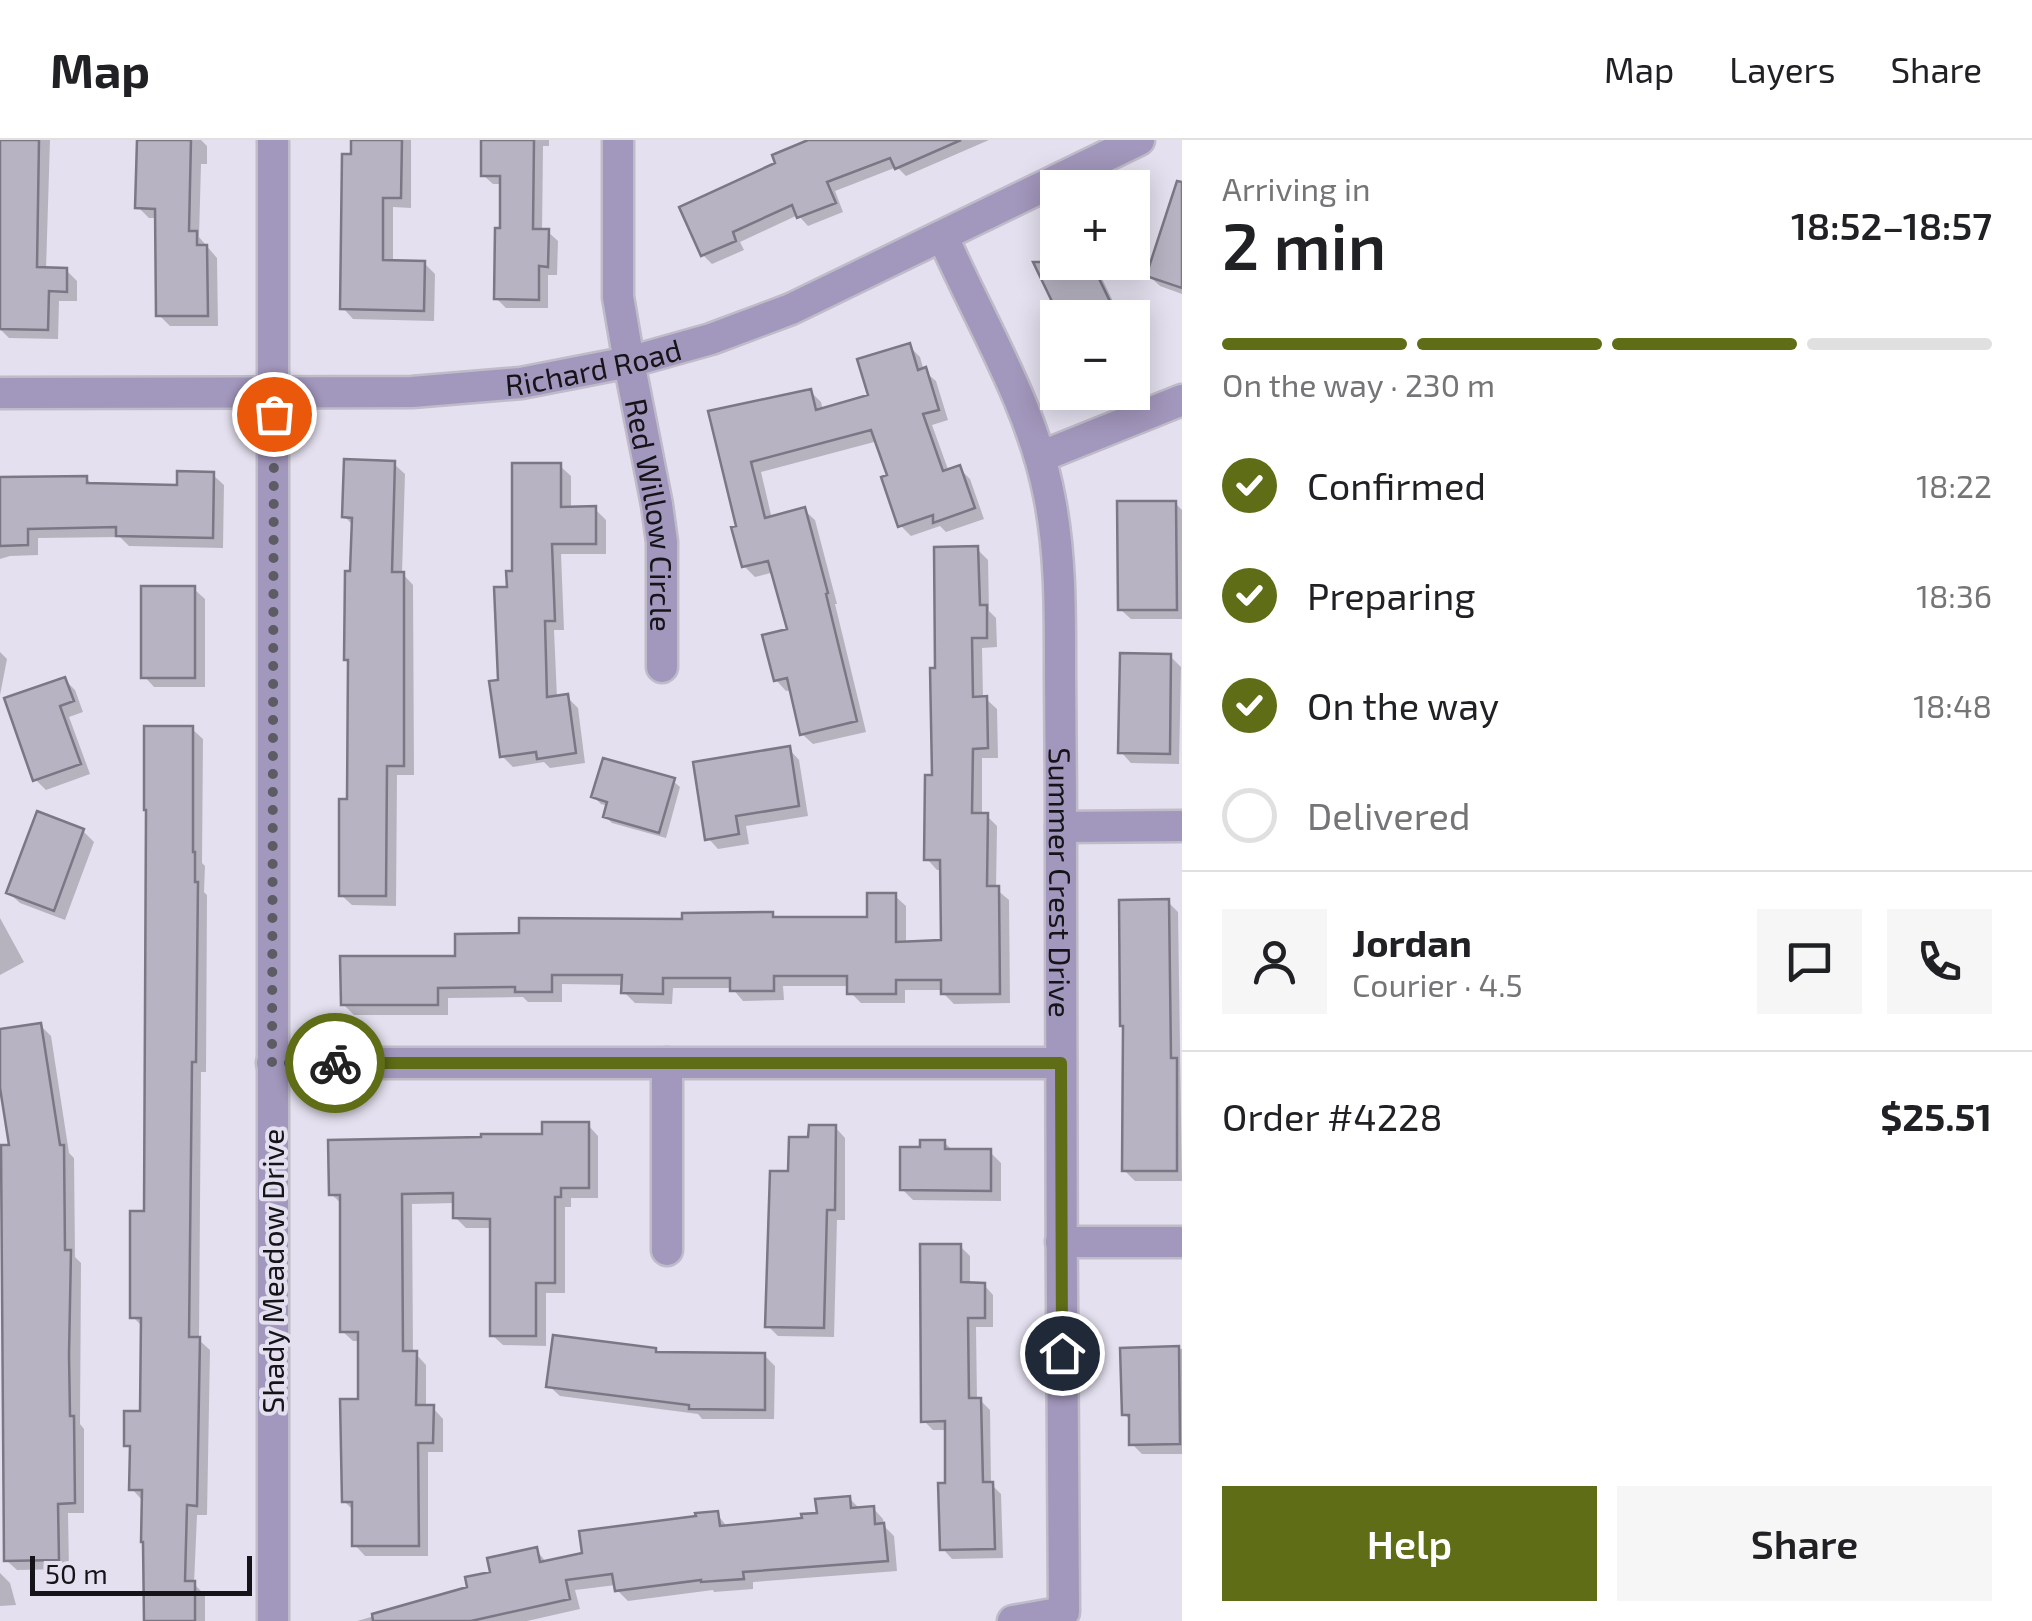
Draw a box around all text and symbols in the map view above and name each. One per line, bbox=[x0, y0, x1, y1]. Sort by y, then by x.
text: Map bbox=[50, 40, 150, 98]
text: Map bbox=[1604, 48, 1674, 90]
text: Layers bbox=[1729, 48, 1835, 90]
text: Share bbox=[1890, 48, 1982, 90]
text: Arriving in bbox=[1222, 169, 1371, 207]
map controls bbox=[1040, 170, 1150, 410]
button: + bbox=[1040, 170, 1150, 280]
text: 18:52–18:57 bbox=[1791, 202, 1992, 248]
text: 2 min bbox=[1222, 205, 1386, 283]
button: − bbox=[1040, 300, 1150, 410]
street label: Richard Road bbox=[504, 330, 685, 402]
text: On the way · 230 m bbox=[1222, 365, 1495, 403]
pin bbox=[232, 372, 317, 457]
icon: bag bbox=[247, 387, 302, 442]
street label: Red Willow Circle bbox=[619, 395, 681, 632]
icon: check bbox=[1222, 458, 1277, 513]
text: Confirmed bbox=[1307, 462, 1486, 508]
text: 18:22 bbox=[1916, 466, 1992, 504]
icon: check bbox=[1222, 568, 1277, 623]
text: Preparing bbox=[1307, 572, 1475, 618]
text: 18:36 bbox=[1916, 576, 1992, 614]
icon: check bbox=[1222, 678, 1277, 733]
text: On the way bbox=[1307, 682, 1499, 728]
text: 18:48 bbox=[1913, 686, 1992, 724]
street label: Summer Crest Drive bbox=[1043, 747, 1079, 1018]
text: Delivered bbox=[1307, 792, 1471, 838]
button: person bbox=[1222, 909, 1327, 1014]
button: chat bbox=[1757, 909, 1862, 1014]
button: phone bbox=[1887, 909, 1992, 1014]
text: Jordan bbox=[1352, 919, 1472, 965]
text: Courier · 4.5 bbox=[1352, 965, 1523, 1003]
courier bbox=[285, 1013, 385, 1113]
icon: bike bbox=[308, 1036, 363, 1091]
text: Order #4228 bbox=[1222, 1093, 1443, 1139]
text: $25.51 bbox=[1880, 1093, 1992, 1139]
street label: Shady Meadow Drive bbox=[254, 1129, 290, 1413]
pin bbox=[1020, 1311, 1105, 1396]
icon: home bbox=[1035, 1326, 1090, 1381]
button: Help bbox=[1222, 1486, 1597, 1601]
button: Share bbox=[1617, 1486, 1992, 1601]
scale bar bbox=[30, 1551, 252, 1596]
text: 50 m bbox=[45, 1556, 108, 1590]

